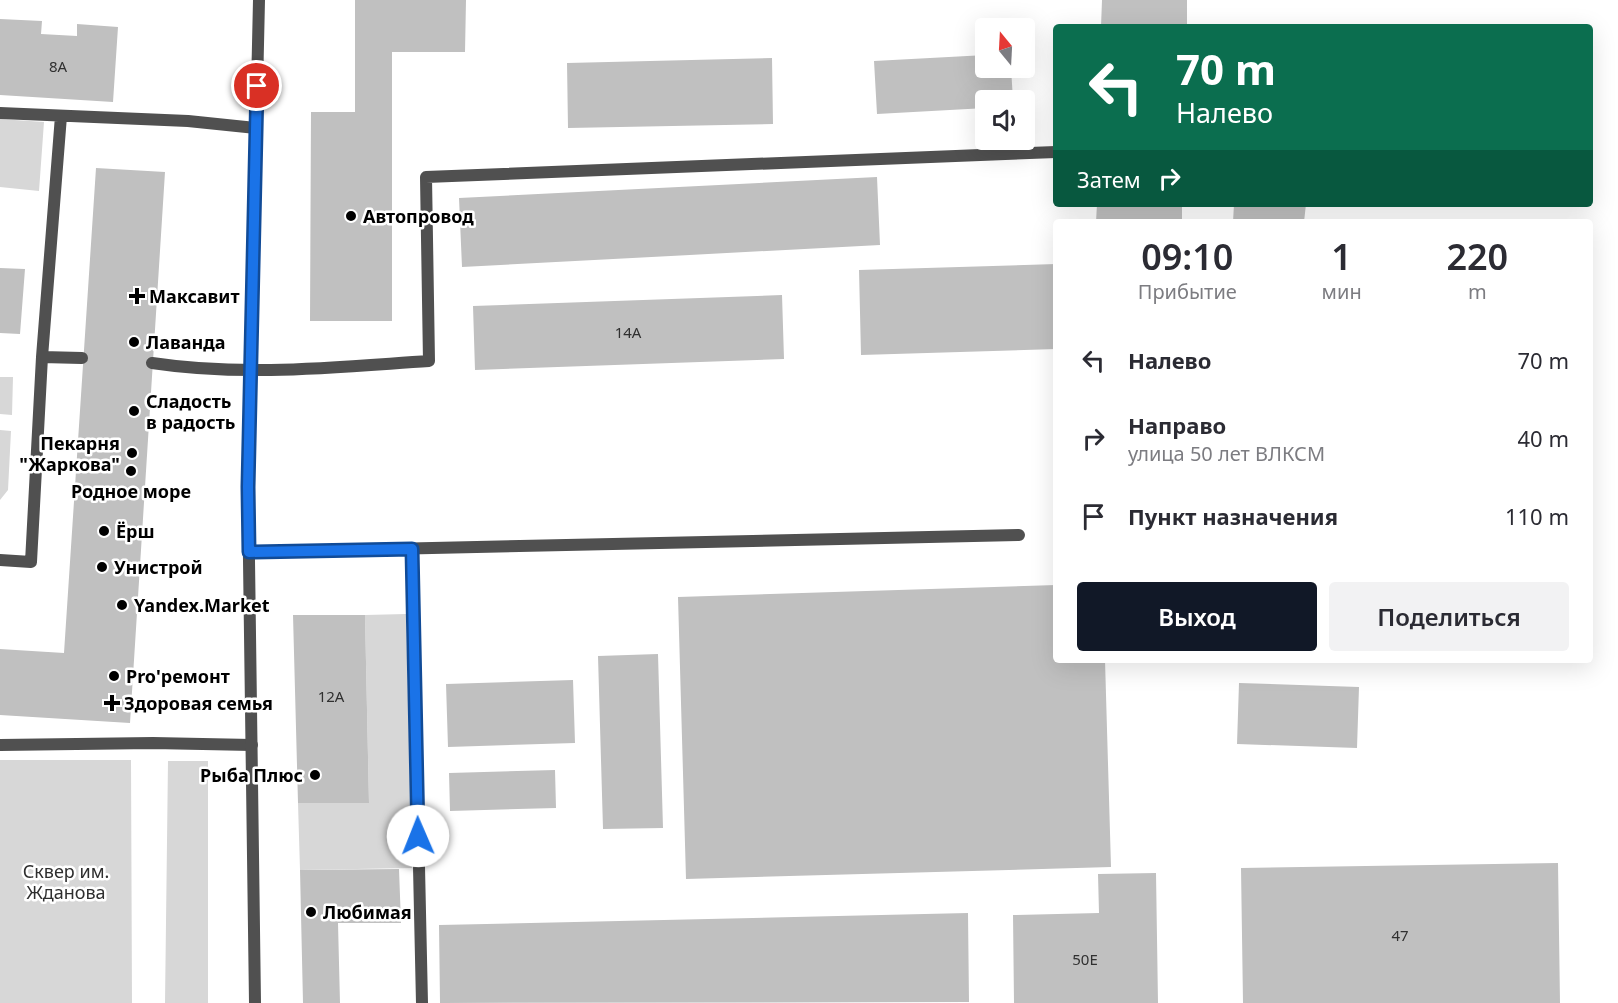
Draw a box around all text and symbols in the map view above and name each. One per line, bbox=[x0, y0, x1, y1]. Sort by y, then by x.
north arrow bbox=[975, 18, 1035, 78]
map controls bbox=[975, 18, 1035, 150]
text: 70 m bbox=[1176, 40, 1276, 97]
icon: left bbox=[1077, 48, 1155, 126]
house number: 8А bbox=[49, 56, 68, 76]
pin bbox=[231, 60, 282, 111]
icon: arrive bbox=[240, 69, 273, 102]
button: sound bbox=[975, 90, 1035, 150]
text: Налево bbox=[1176, 94, 1273, 131]
icon: right bbox=[1153, 162, 1186, 195]
text: Затем bbox=[1077, 164, 1141, 194]
place label: Автопровод bbox=[363, 204, 474, 228]
marker: Автопровод bbox=[344, 209, 358, 223]
text: 09:10 bbox=[1141, 232, 1233, 281]
text: 1 bbox=[1331, 232, 1352, 281]
text: 220 bbox=[1446, 232, 1508, 281]
text: Прибытие bbox=[1138, 278, 1237, 305]
text: мин bbox=[1322, 278, 1362, 305]
text: m bbox=[1468, 278, 1487, 305]
place label: Максавит bbox=[149, 284, 240, 308]
marker: Максавит bbox=[130, 289, 144, 303]
house number: 14А bbox=[615, 322, 642, 342]
place label: Лаванда bbox=[146, 330, 225, 354]
marker: Лаванда bbox=[127, 335, 141, 349]
icon: left bbox=[1077, 344, 1110, 377]
text: Налево bbox=[1128, 345, 1211, 375]
text: 70 m bbox=[1518, 345, 1569, 375]
place label: Сладость в радость bbox=[146, 389, 235, 434]
marker: Сладость в радость bbox=[127, 404, 141, 418]
text: Направо bbox=[1128, 410, 1226, 440]
icon: right bbox=[1077, 422, 1110, 455]
text: 40 m bbox=[1518, 423, 1569, 453]
place label: Пекарня "Жаркова" bbox=[19, 431, 120, 476]
text: улица 50 лет ВЛКСМ bbox=[1128, 440, 1325, 467]
marker: Пекарня "Жаркова" bbox=[125, 446, 139, 460]
marker: Родное море bbox=[124, 464, 138, 478]
place label: Родное море bbox=[71, 479, 191, 503]
icon: arrive bbox=[1077, 500, 1110, 533]
text: Пункт назначения bbox=[1128, 501, 1338, 531]
text: 110 m bbox=[1505, 501, 1569, 531]
place label: Ёрш bbox=[116, 519, 155, 543]
marker: Ёрш bbox=[97, 524, 111, 538]
place label: Унистрой bbox=[114, 555, 203, 579]
marker: Унистрой bbox=[95, 560, 109, 574]
button: Выход bbox=[1077, 582, 1317, 651]
button: Поделиться bbox=[1329, 582, 1569, 651]
place label: Yandex.Market bbox=[134, 593, 270, 617]
marker: Yandex.Market bbox=[115, 598, 129, 612]
place label: Pro'ремонт bbox=[126, 664, 230, 688]
marker: Pro'ремонт bbox=[107, 669, 121, 683]
house number: 12А bbox=[318, 686, 345, 706]
place label: Здоровая семья bbox=[124, 691, 273, 715]
marker: Здоровая семья bbox=[105, 696, 119, 710]
place label: Рыба Плюс bbox=[200, 763, 303, 787]
marker: Рыба Плюс bbox=[308, 768, 322, 782]
position arrow bbox=[386, 804, 450, 868]
park label: Сквер им. Жданова bbox=[23, 859, 109, 904]
place label: Любимая bbox=[323, 900, 412, 924]
marker: Любимая bbox=[304, 905, 318, 919]
house number: 47 bbox=[1391, 925, 1409, 945]
house number: 50Е bbox=[1072, 949, 1098, 969]

